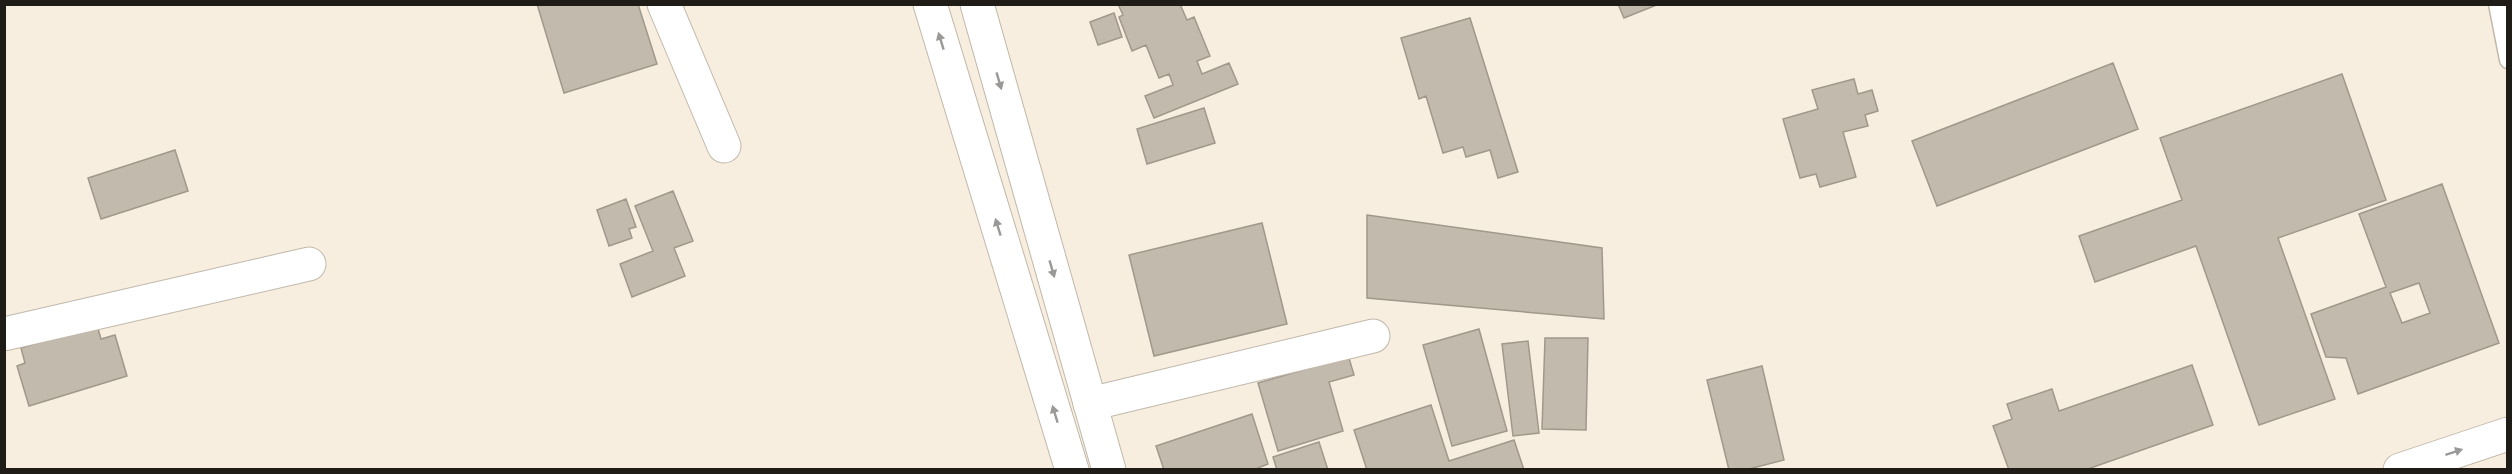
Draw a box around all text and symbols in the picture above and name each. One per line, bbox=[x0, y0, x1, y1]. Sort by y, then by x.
one-way arrow bbox=[936, 32, 945, 50]
one-way arrow bbox=[995, 72, 1004, 90]
one-way arrow bbox=[993, 218, 1002, 236]
one-way arrow bbox=[1048, 260, 1057, 278]
one-way arrow bbox=[1050, 405, 1059, 423]
one-way arrow bbox=[2445, 447, 2463, 456]

